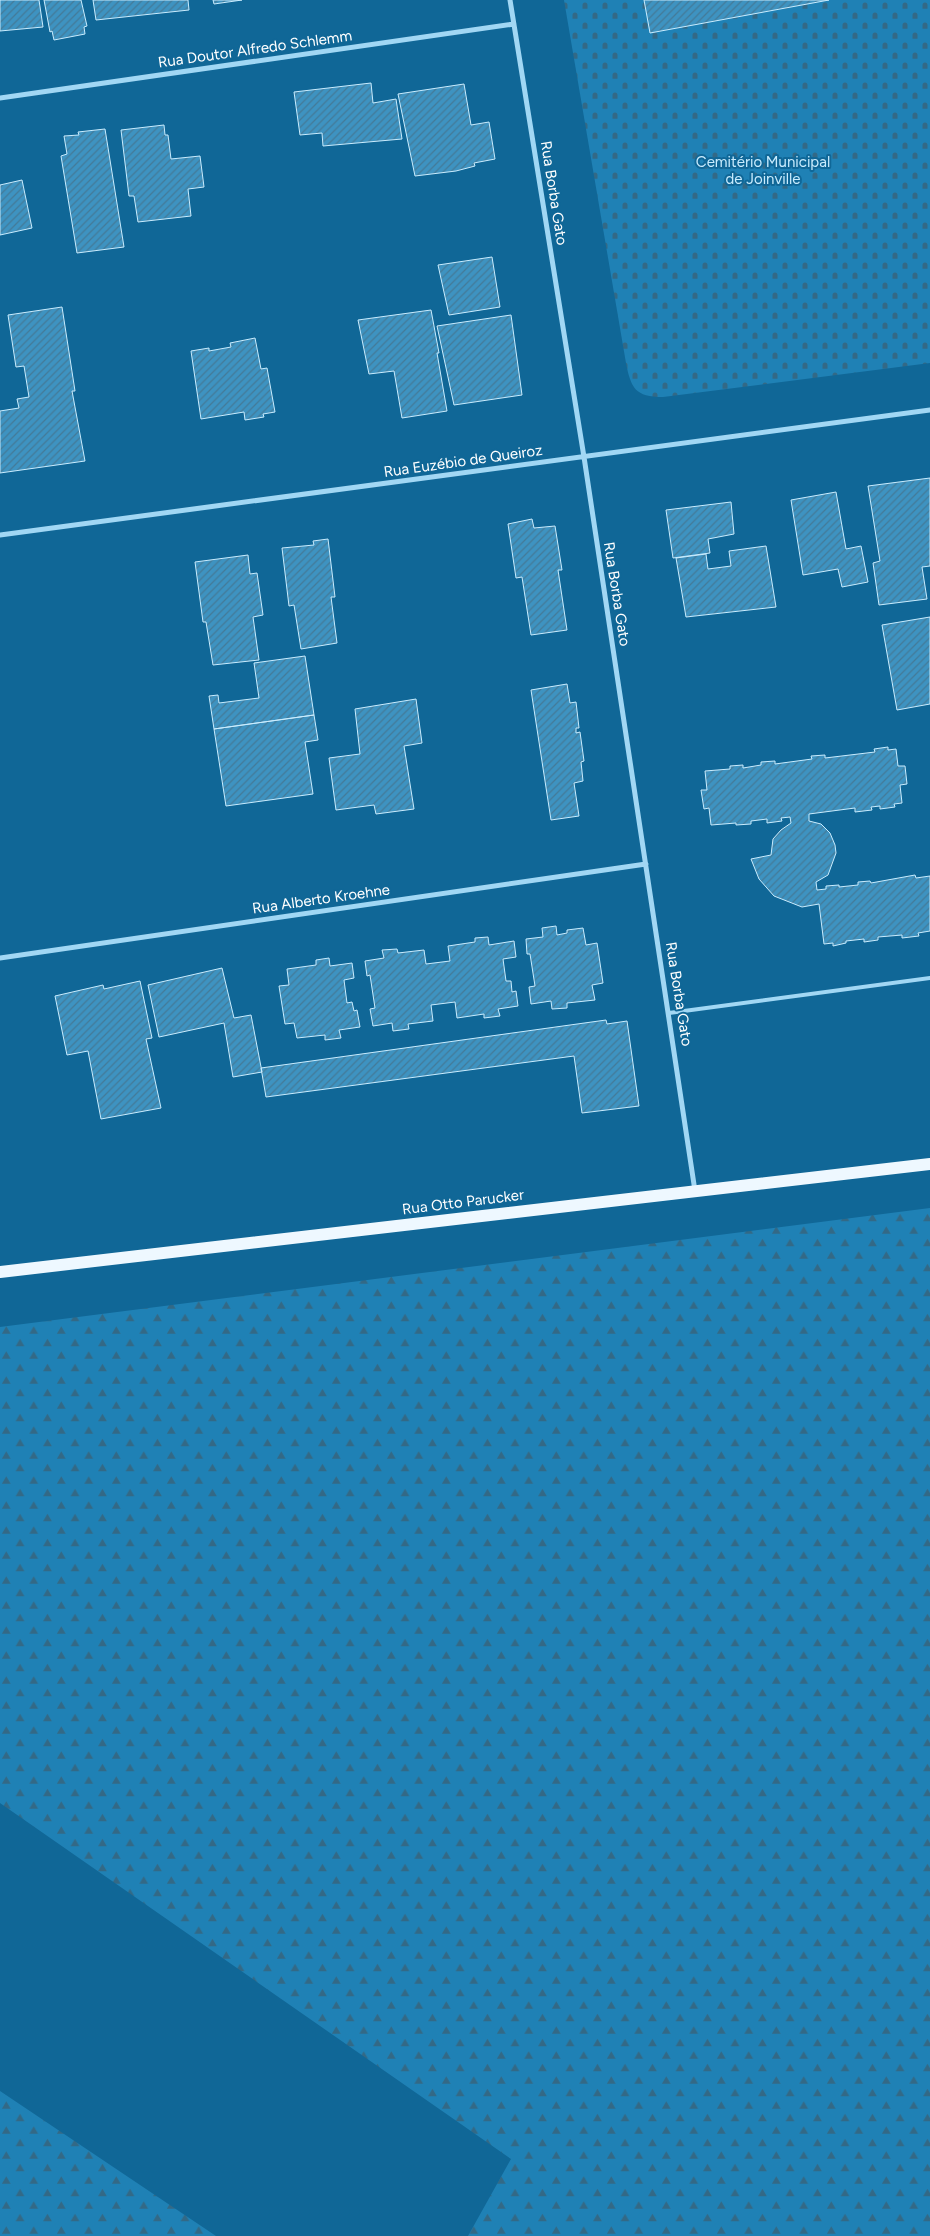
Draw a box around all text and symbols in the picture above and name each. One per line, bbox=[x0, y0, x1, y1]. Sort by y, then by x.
street label: Rua Doutor Alfredo Schlemm bbox=[157, 26, 353, 72]
street label: Rua Borba Gato bbox=[537, 139, 571, 247]
park label: Cemitério Municipal de Joinville bbox=[696, 153, 830, 188]
street label: Rua Euzébio de Queiroz bbox=[382, 441, 544, 481]
street label: Rua Borba Gato bbox=[600, 540, 634, 648]
street label: Rua Alberto Kroehne bbox=[251, 880, 391, 918]
street label: Rua Borba Gato bbox=[662, 940, 696, 1048]
street label: Rua Otto Parucker bbox=[401, 1186, 525, 1218]

